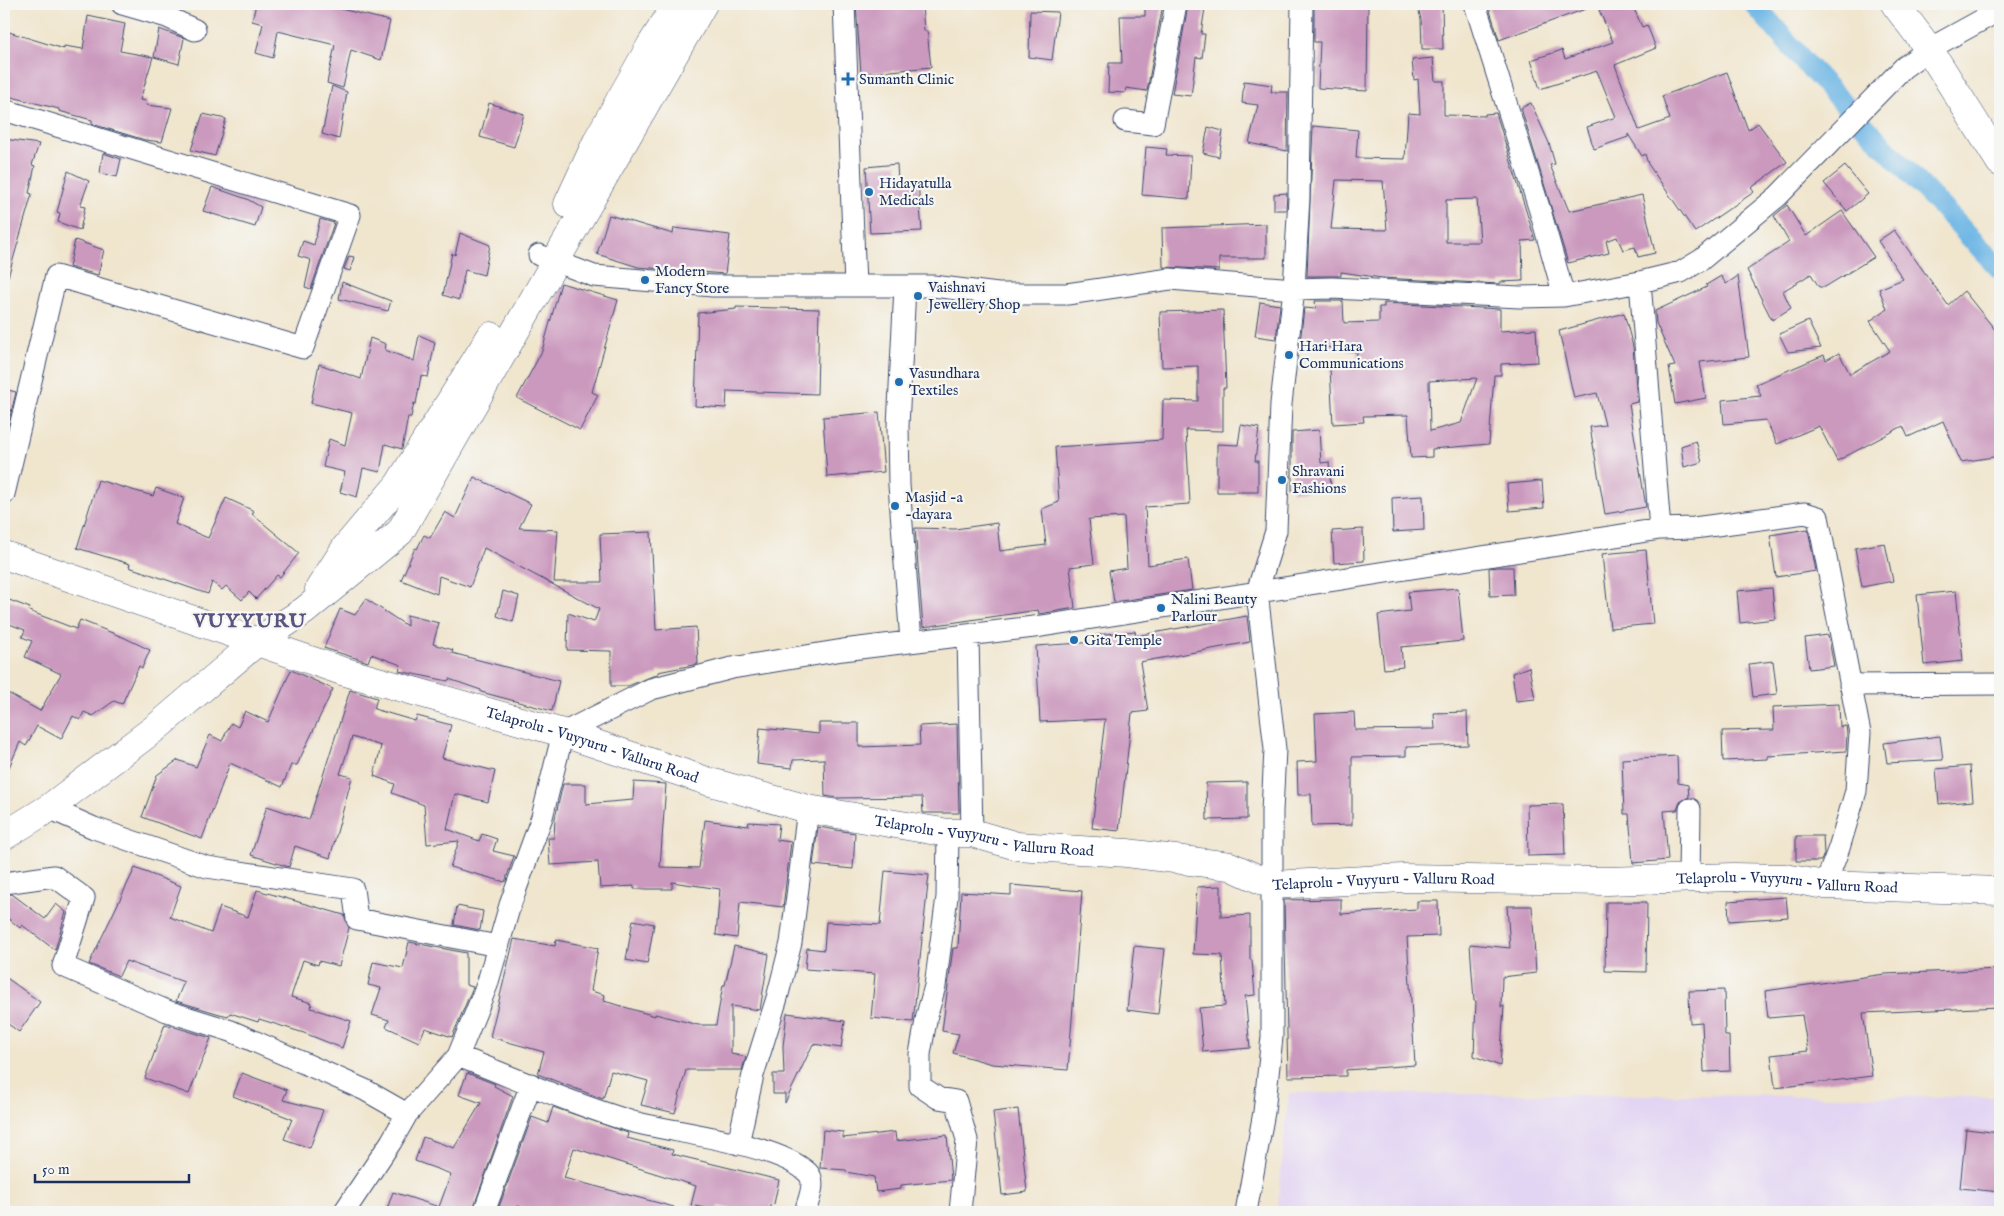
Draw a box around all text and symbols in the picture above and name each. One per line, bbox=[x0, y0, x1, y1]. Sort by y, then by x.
place label: Sumanth Clinic bbox=[859, 70, 954, 89]
marker: Sumanth Clinic bbox=[841, 72, 855, 86]
place label: Hidayatulla Medicals bbox=[879, 174, 952, 210]
marker: Hidayatulla Medicals bbox=[863, 186, 875, 198]
place label: Modern Fancy Store bbox=[655, 262, 729, 298]
marker: Modern Fancy Store bbox=[639, 274, 651, 286]
place label: Vaishnavi Jewellery Shop bbox=[926, 278, 1020, 314]
marker: Vaishnavi Jewellery Shop bbox=[912, 290, 924, 302]
place label: Hari Hara Communications bbox=[1299, 337, 1404, 373]
marker: Hari Hara Communications bbox=[1283, 349, 1295, 361]
place label: Vasundhara Textiles bbox=[908, 364, 980, 400]
marker: Vasundhara Textiles bbox=[893, 376, 905, 388]
place label: Shravani Fashions bbox=[1292, 462, 1346, 498]
marker: Shravani Fashions bbox=[1276, 474, 1288, 486]
place label: Masjid -a -dayara bbox=[905, 488, 964, 524]
marker: Masjid -a -dayara bbox=[889, 500, 901, 512]
place label: Nalini Beauty Parlour bbox=[1171, 590, 1258, 626]
marker: Nalini Beauty Parlour bbox=[1155, 602, 1167, 614]
district label: VUYYURU bbox=[192, 609, 307, 634]
place label: Gita Temple bbox=[1084, 631, 1162, 650]
marker: Gita Temple bbox=[1068, 634, 1080, 646]
street label: Telaprolu - Vuyyuru - Valluru Road bbox=[483, 702, 702, 787]
street label: Telaprolu - Vuyyuru - Valluru Road bbox=[873, 811, 1095, 860]
street label: Telaprolu - Vuyyuru - Valluru Road bbox=[1676, 867, 1899, 897]
street label: Telaprolu - Vuyyuru - Valluru Road bbox=[1272, 868, 1496, 894]
scale bar bbox=[35, 1151, 189, 1183]
text: 50 m bbox=[42, 1160, 70, 1179]

